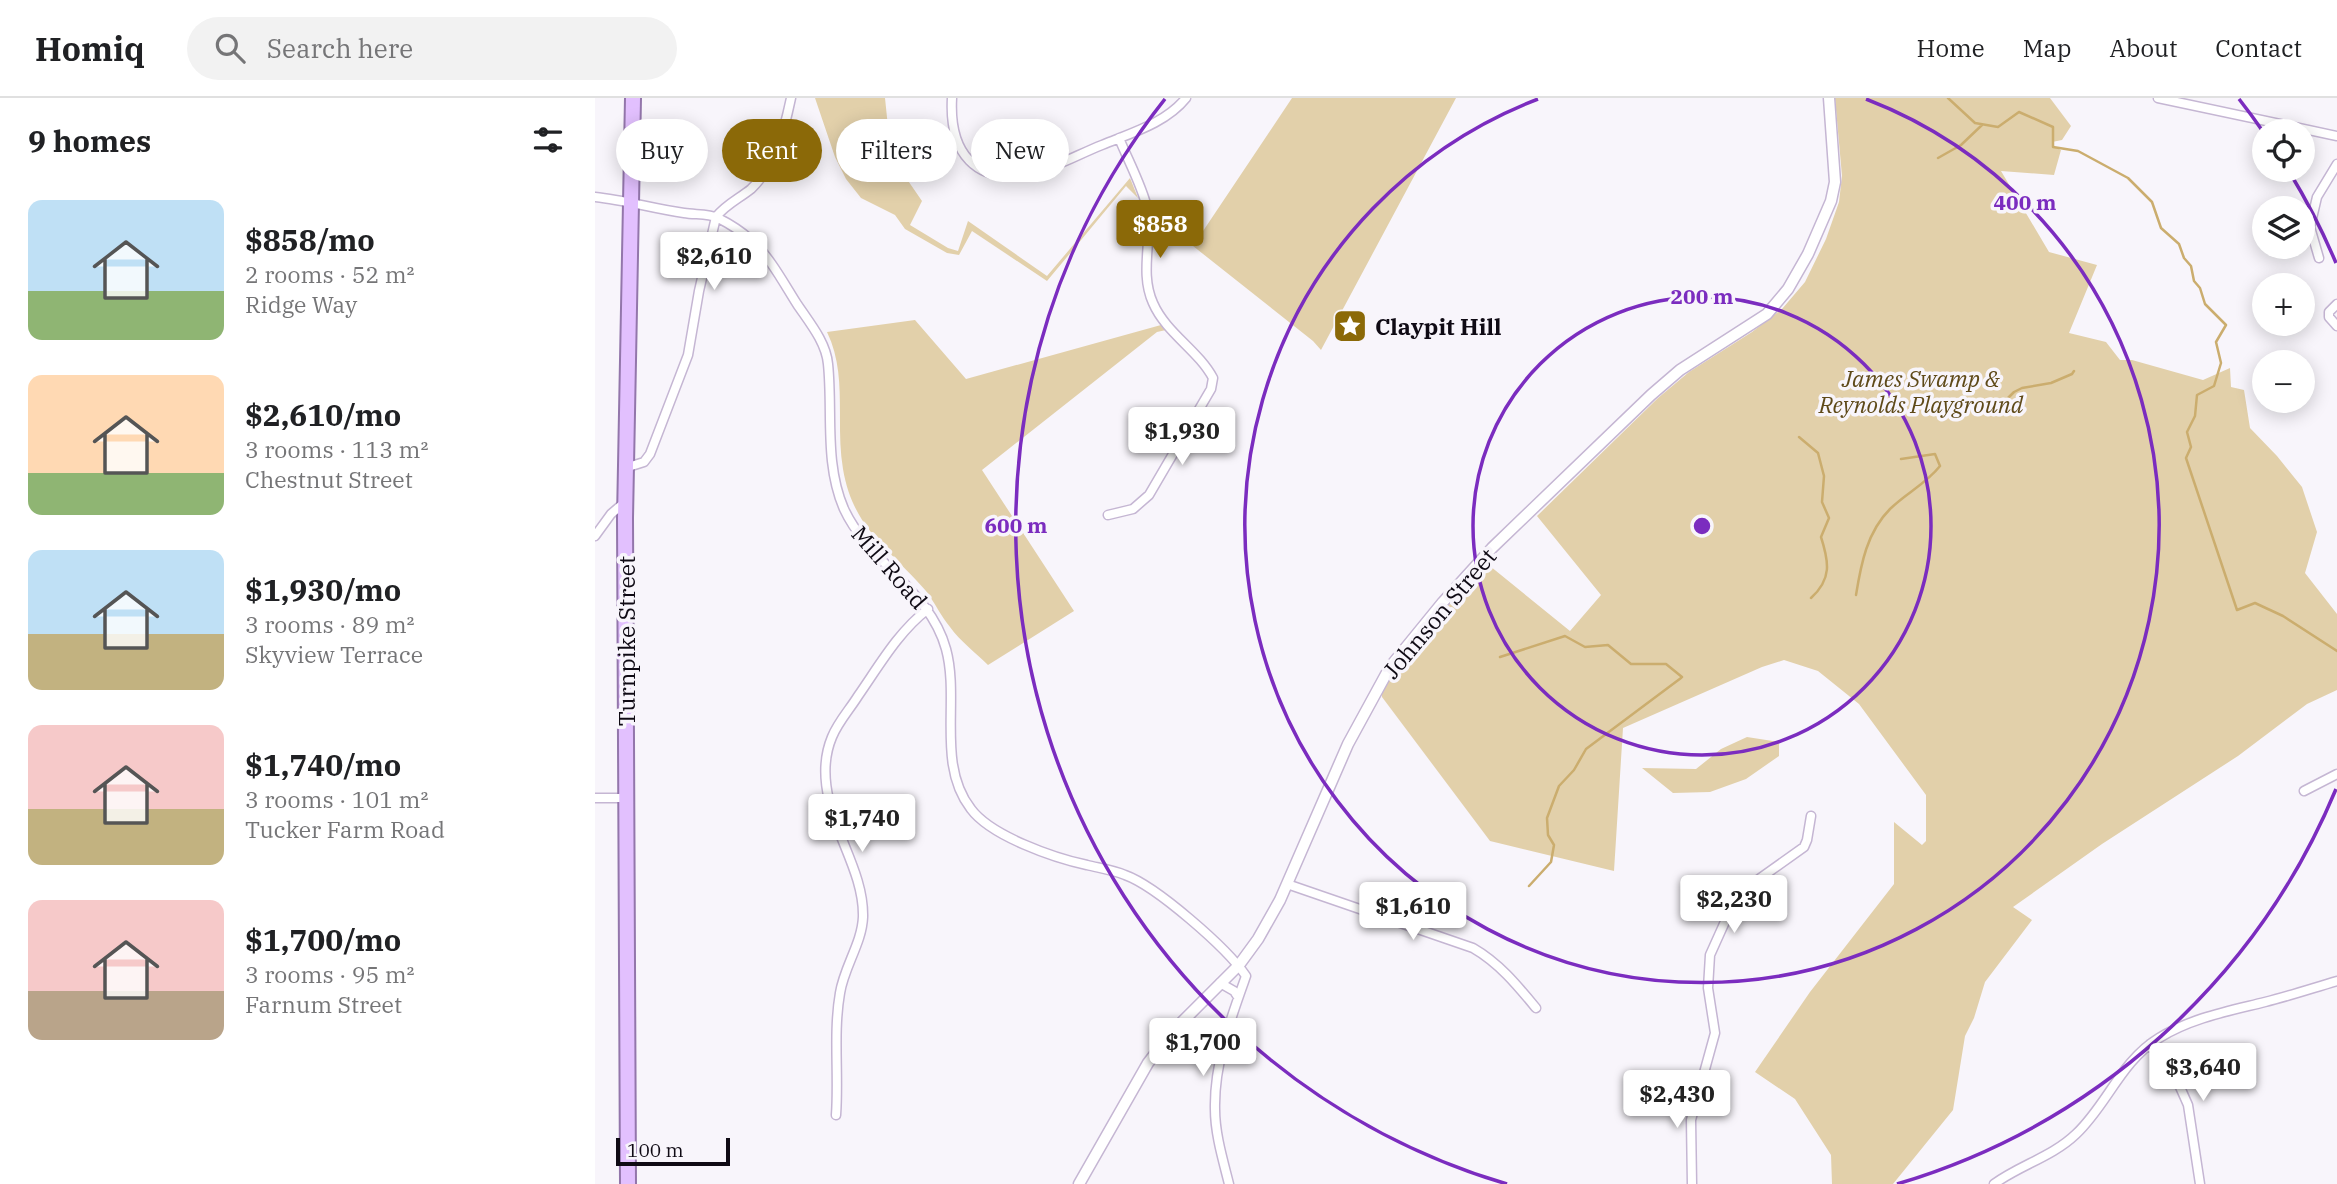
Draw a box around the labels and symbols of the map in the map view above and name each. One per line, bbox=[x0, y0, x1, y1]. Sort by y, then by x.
text: 400 m bbox=[1993, 188, 2057, 216]
pin: $858 bbox=[1119, 200, 1201, 260]
pin: $2,610 bbox=[657, 232, 771, 292]
text: 200 m bbox=[1670, 282, 1734, 310]
place icon: Claypit Hill bbox=[1331, 307, 1369, 345]
place label: Claypit Hill bbox=[1375, 311, 1501, 341]
park label: James Swamp & Reynolds Playground bbox=[1818, 363, 2024, 419]
pin: $1,930 bbox=[1125, 408, 1239, 467]
text: 600 m bbox=[984, 511, 1048, 539]
centre of rings bbox=[1690, 514, 1714, 538]
street label: Mill Road bbox=[845, 519, 935, 615]
street label: Johnson Street bbox=[1376, 542, 1502, 684]
street label: Turnpike Street bbox=[611, 556, 641, 726]
pin: $1,740 bbox=[805, 794, 919, 854]
pin: $2,230 bbox=[1677, 876, 1791, 935]
pin: $1,610 bbox=[1356, 882, 1470, 942]
pin: $1,700 bbox=[1146, 1018, 1260, 1078]
pin: $3,640 bbox=[2146, 1044, 2260, 1103]
pin: $2,430 bbox=[1620, 1070, 1734, 1130]
scale bar bbox=[616, 1135, 730, 1167]

